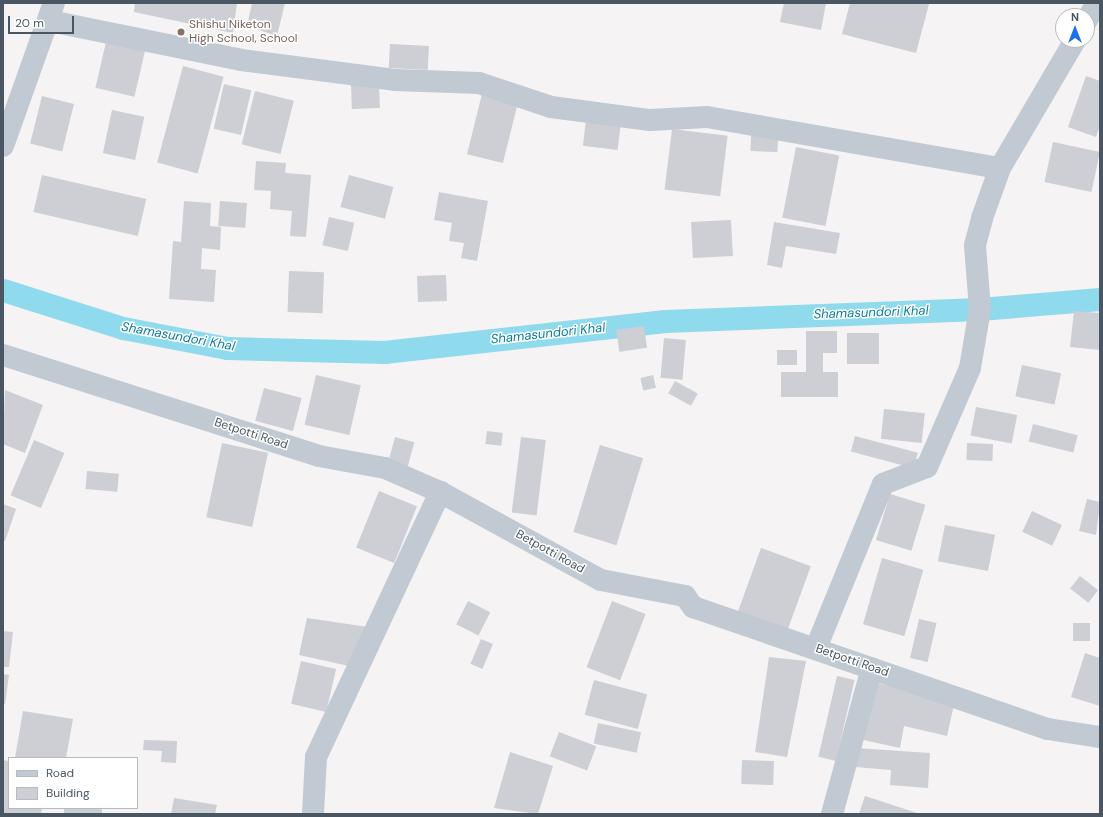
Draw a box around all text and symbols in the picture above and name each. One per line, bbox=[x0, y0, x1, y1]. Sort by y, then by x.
scale bar bbox=[10, 8, 76, 34]
north arrow bbox=[1055, 8, 1095, 48]
text: N bbox=[1071, 10, 1079, 24]
text: 20 m bbox=[15, 15, 44, 31]
place label: Shishu Niketon High School, School bbox=[189, 18, 297, 46]
marker: Shishu Niketon High School, School bbox=[176, 27, 186, 37]
water label: Shamasundori Khal bbox=[813, 303, 929, 323]
water label: Shamasundori Khal bbox=[120, 319, 236, 355]
water label: Shamasundori Khal bbox=[490, 320, 606, 348]
street label: Betpotti Road bbox=[212, 415, 290, 453]
street label: Betpotti Road bbox=[513, 527, 587, 577]
street label: Betpotti Road bbox=[814, 642, 890, 680]
legend bbox=[8, 757, 138, 809]
text: Road bbox=[46, 765, 74, 781]
text: Building bbox=[46, 785, 90, 801]

